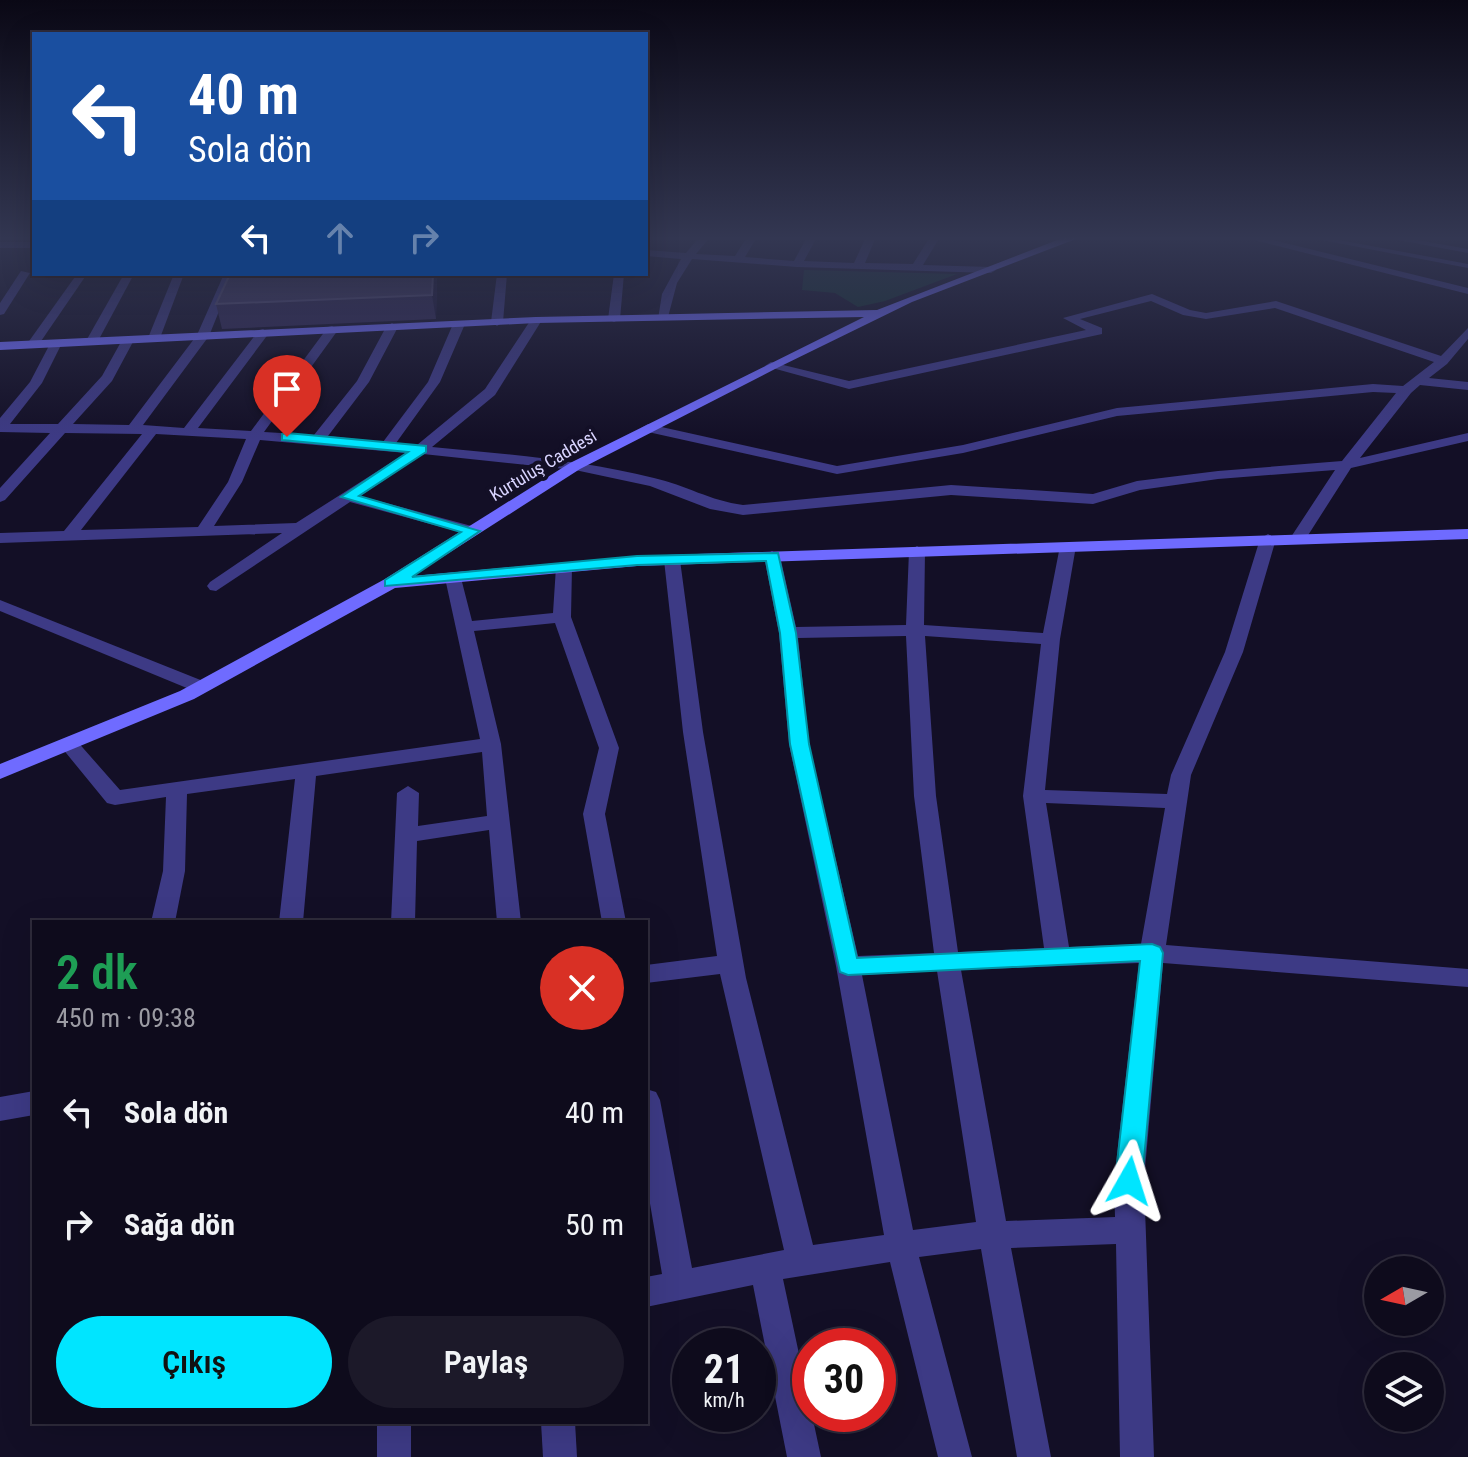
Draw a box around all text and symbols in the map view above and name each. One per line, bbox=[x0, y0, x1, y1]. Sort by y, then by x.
text: 40 m bbox=[188, 62, 299, 128]
icon: left bbox=[56, 64, 160, 168]
text: Sola dön bbox=[188, 129, 312, 171]
icon: left bbox=[234, 216, 278, 260]
icon: ahead bbox=[318, 216, 362, 260]
icon: right bbox=[402, 216, 446, 260]
pin bbox=[253, 355, 321, 437]
icon: arrive bbox=[265, 367, 309, 411]
street label: Kurtuluş Caddesi bbox=[486, 425, 600, 505]
text: 2 dk bbox=[56, 944, 138, 1001]
button: close bbox=[540, 946, 624, 1030]
text: 450 m · 09:38 bbox=[56, 1003, 196, 1033]
icon: left bbox=[56, 1090, 100, 1134]
text: Sola dön bbox=[124, 1095, 228, 1130]
text: 40 m bbox=[565, 1095, 624, 1130]
position arrow bbox=[1087, 1139, 1171, 1223]
icon: right bbox=[56, 1202, 100, 1246]
text: Sağa dön bbox=[124, 1207, 235, 1242]
text: 50 m bbox=[565, 1207, 624, 1242]
north arrow bbox=[1364, 1256, 1444, 1336]
map controls bbox=[1364, 1256, 1444, 1432]
button: Çıkış bbox=[56, 1316, 332, 1408]
button: Paylaş bbox=[348, 1316, 624, 1408]
speed limit sign: 30 bbox=[792, 1328, 896, 1432]
text: 21 bbox=[704, 1346, 744, 1393]
button: layers bbox=[1364, 1352, 1444, 1432]
text: km/h bbox=[703, 1388, 745, 1412]

